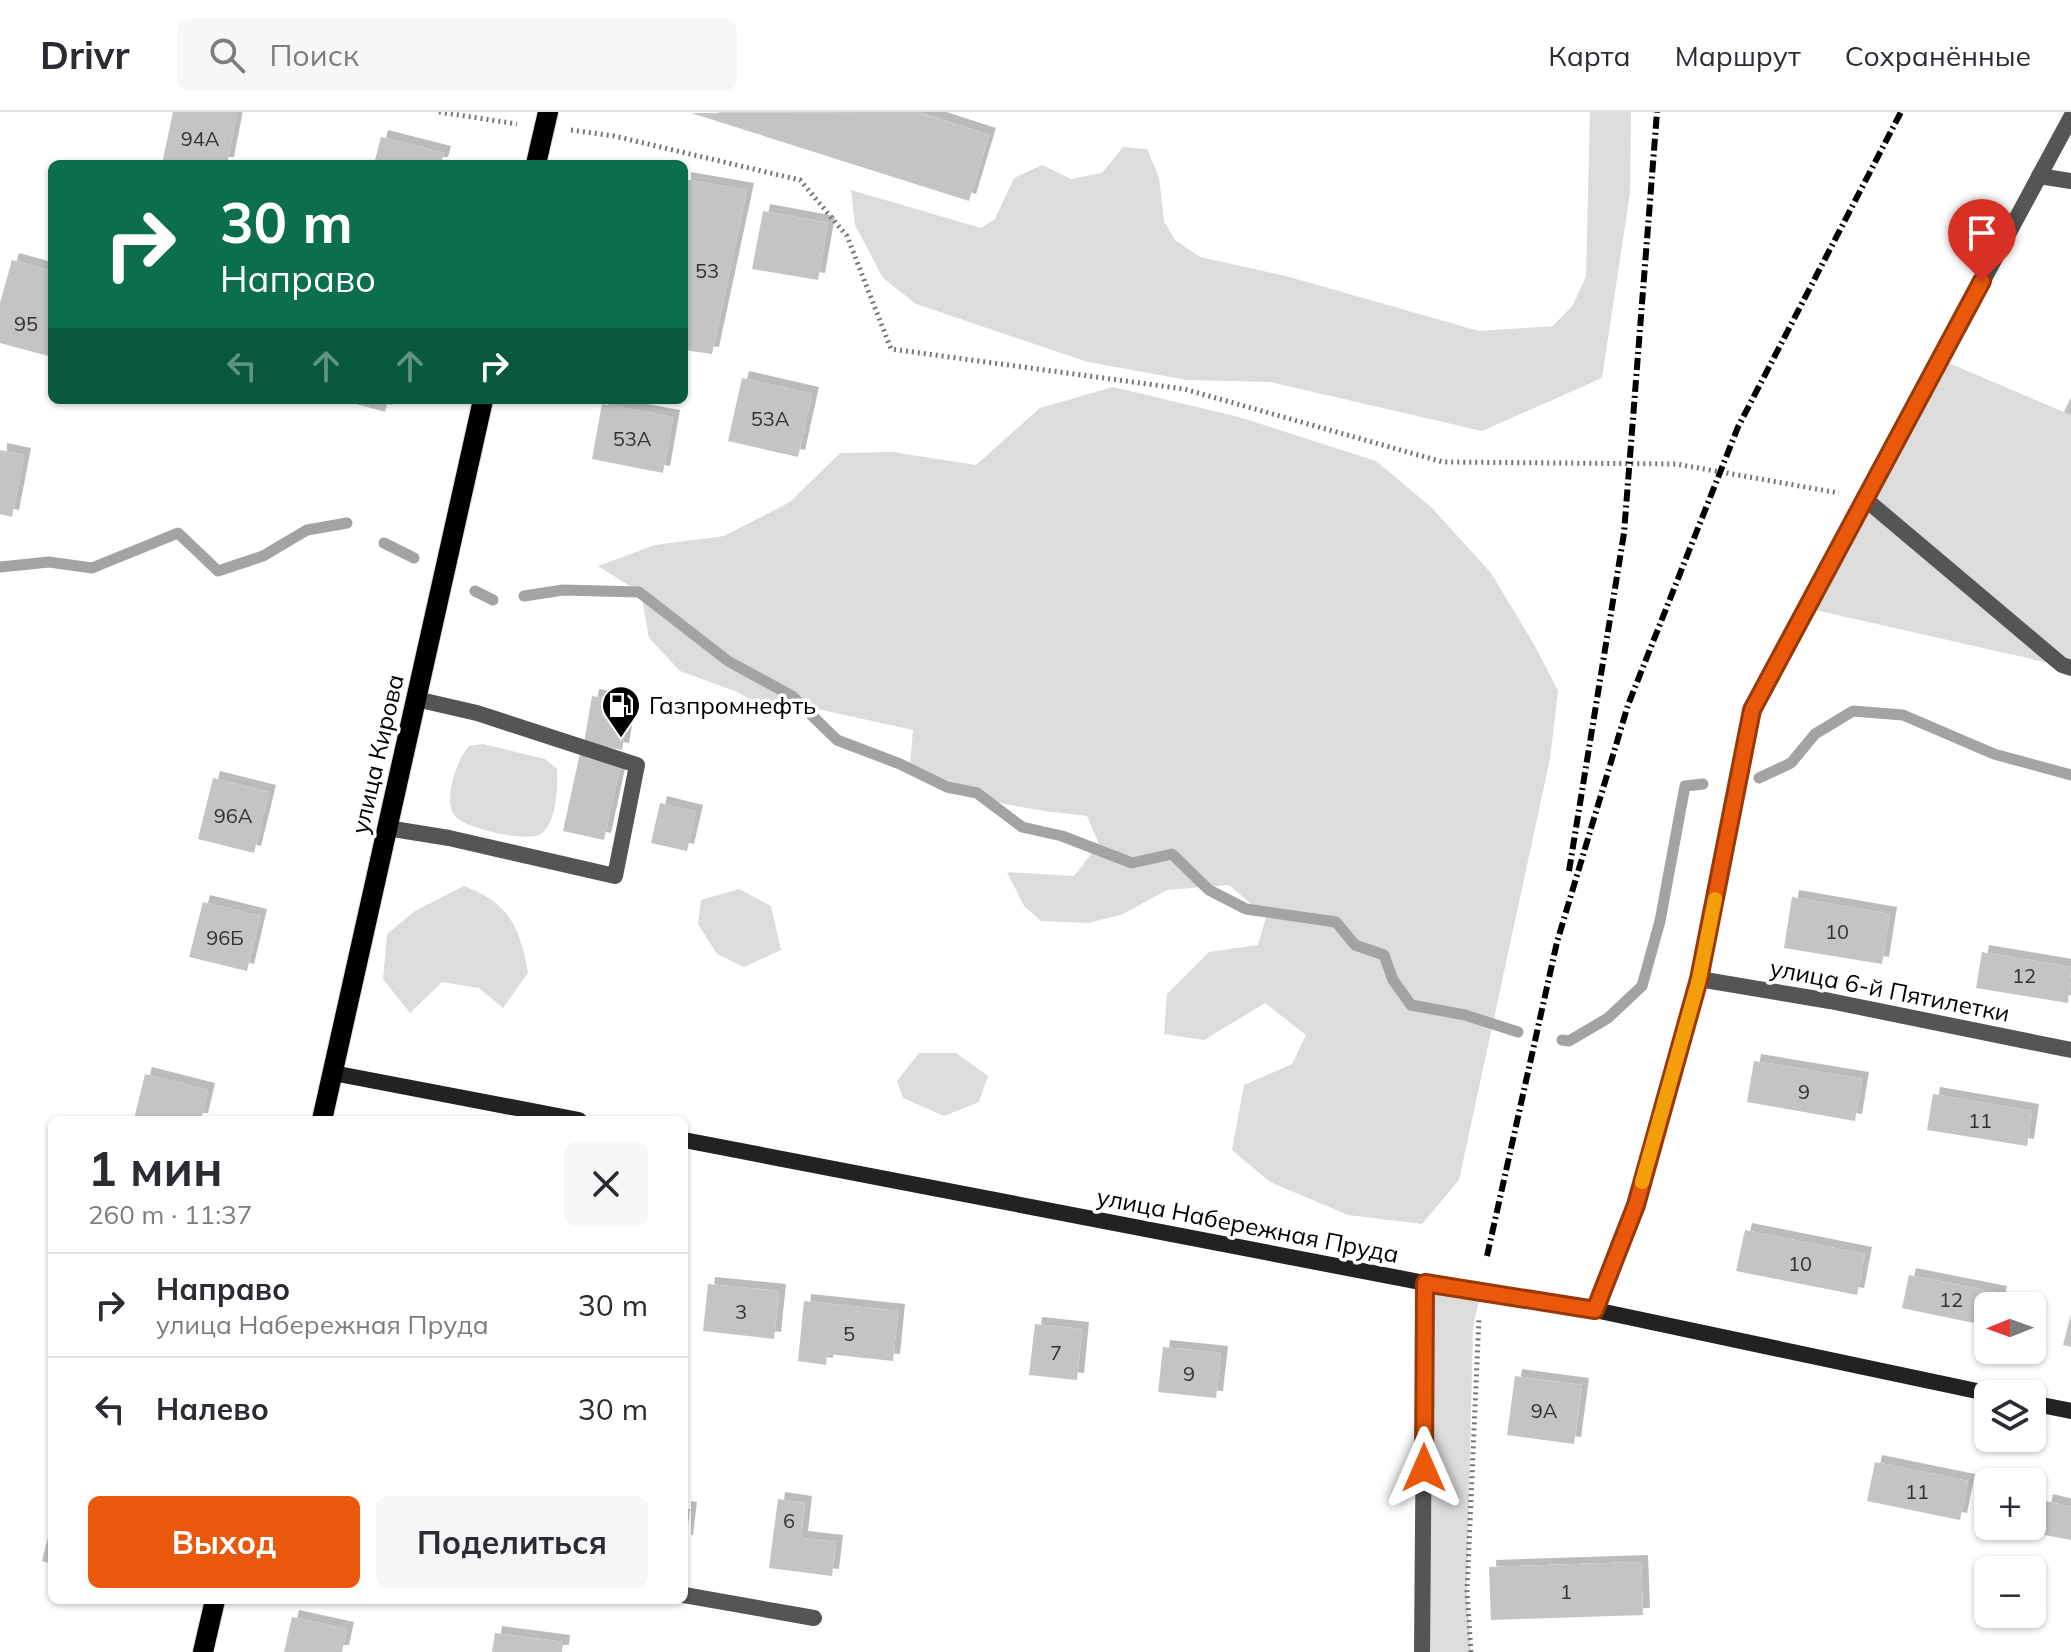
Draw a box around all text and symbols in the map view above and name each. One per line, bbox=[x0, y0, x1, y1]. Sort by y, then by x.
search box bbox=[177, 19, 737, 91]
text: Drivr bbox=[40, 31, 129, 79]
icon: search bbox=[205, 33, 249, 77]
text: Поиск bbox=[269, 36, 359, 74]
text: Карта bbox=[1548, 38, 1631, 73]
text: Маршрут bbox=[1675, 38, 1801, 73]
text: Сохранённые bbox=[1845, 38, 2031, 73]
house number: 94А bbox=[181, 126, 220, 151]
text: 30 m bbox=[220, 187, 353, 257]
icon: right bbox=[88, 192, 192, 296]
pin bbox=[1948, 199, 2016, 281]
icon: arrive bbox=[1960, 211, 2004, 255]
text: Направо bbox=[220, 256, 376, 301]
house number: 53 bbox=[695, 258, 719, 283]
house number: 95 bbox=[14, 311, 38, 336]
icon: left bbox=[220, 344, 264, 388]
icon: ahead bbox=[304, 344, 348, 388]
icon: ahead bbox=[388, 344, 432, 388]
icon: right bbox=[472, 344, 516, 388]
house number: 53А bbox=[751, 406, 790, 431]
house number: 53А bbox=[613, 426, 652, 451]
street label: улица Кирова bbox=[344, 671, 410, 837]
fuel station icon: Газпромнефть bbox=[600, 684, 642, 739]
place label: Газпромнефть bbox=[649, 690, 816, 720]
house number: 96А bbox=[214, 803, 253, 828]
house number: 10 bbox=[1825, 919, 1849, 944]
house number: 96Б bbox=[206, 925, 244, 950]
street label: улица 6-й Пятилетки bbox=[1768, 952, 2012, 1028]
house number: 12 bbox=[2012, 963, 2036, 988]
house number: 9 bbox=[1798, 1079, 1810, 1104]
house number: 11 bbox=[1968, 1108, 1992, 1133]
text: 1 мин bbox=[88, 1138, 223, 1198]
button: close bbox=[564, 1142, 648, 1226]
street label: улица Набережная Пруда bbox=[1094, 1181, 1402, 1269]
text: 260 m · 11:37 bbox=[88, 1198, 252, 1231]
house number: 10 bbox=[1788, 1251, 1812, 1276]
text: Направо bbox=[156, 1270, 290, 1308]
icon: right bbox=[88, 1283, 132, 1327]
text: 30 m bbox=[578, 1286, 648, 1324]
house number: 12 bbox=[1939, 1287, 1963, 1312]
north arrow bbox=[1974, 1292, 2046, 1364]
map controls bbox=[1974, 1292, 2046, 1628]
house number: 3 bbox=[735, 1299, 747, 1324]
text: улица Набережная Пруда bbox=[156, 1308, 489, 1341]
house number: 5 bbox=[843, 1321, 855, 1346]
house number: 7 bbox=[1050, 1340, 1062, 1365]
house number: 9 bbox=[1183, 1361, 1195, 1386]
button: layers bbox=[1974, 1380, 2046, 1452]
icon: left bbox=[88, 1387, 132, 1431]
text: Налево bbox=[156, 1390, 269, 1428]
text: 30 m bbox=[578, 1390, 648, 1428]
house number: 9А bbox=[1531, 1398, 1558, 1423]
position arrow bbox=[1382, 1426, 1466, 1510]
button: + bbox=[1974, 1468, 2046, 1540]
house number: 11 bbox=[1905, 1479, 1929, 1504]
button: Выход bbox=[88, 1496, 360, 1588]
button: Поделиться bbox=[376, 1496, 648, 1588]
house number: 6 bbox=[783, 1508, 795, 1533]
button: − bbox=[1974, 1556, 2046, 1628]
house number: 1 bbox=[1560, 1579, 1572, 1604]

